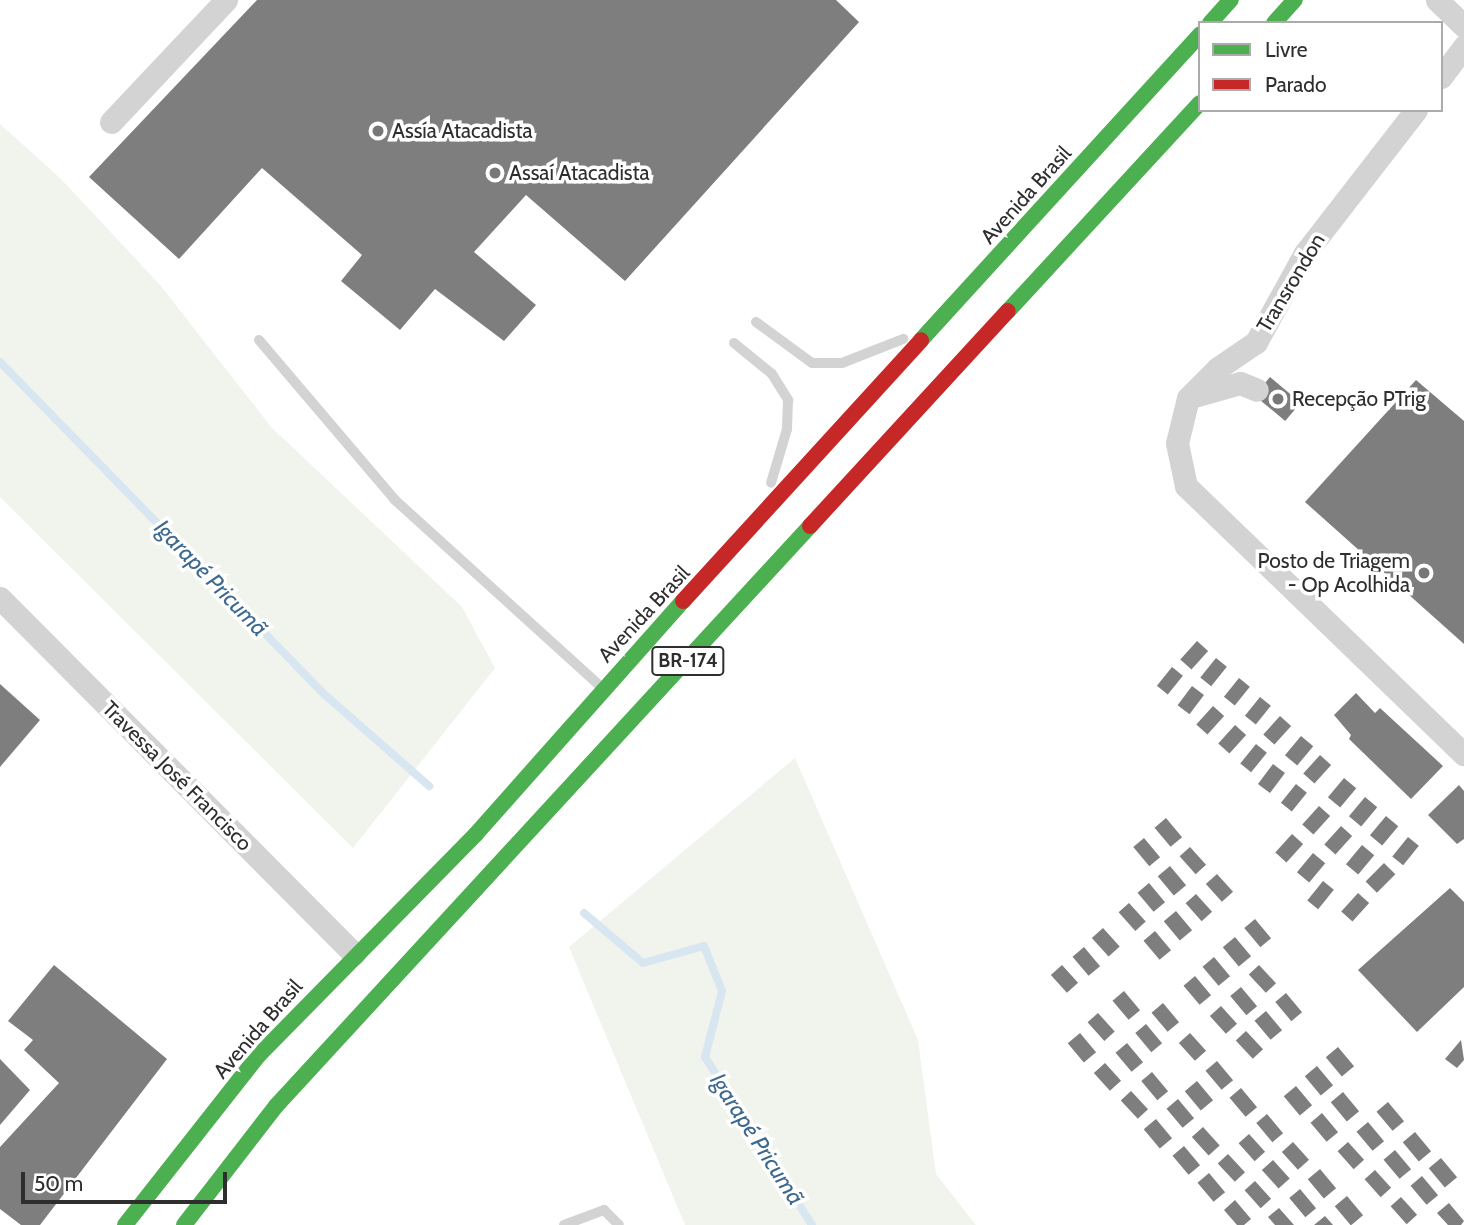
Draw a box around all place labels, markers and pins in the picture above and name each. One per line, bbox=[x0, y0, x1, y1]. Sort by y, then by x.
place label: Assía Atacadista bbox=[392, 118, 533, 144]
marker: Assía Atacadista bbox=[370, 123, 386, 139]
place label: Assaí Atacadista bbox=[509, 160, 650, 186]
marker: Assaí Atacadista bbox=[487, 165, 503, 181]
place label: Recepção PTrig bbox=[1292, 386, 1426, 412]
marker: Recepção PTrig bbox=[1270, 391, 1286, 407]
place label: Posto de Triagem - Op Acolhida bbox=[1257, 548, 1410, 598]
marker: Posto de Triagem - Op Acolhida bbox=[1416, 565, 1432, 581]

